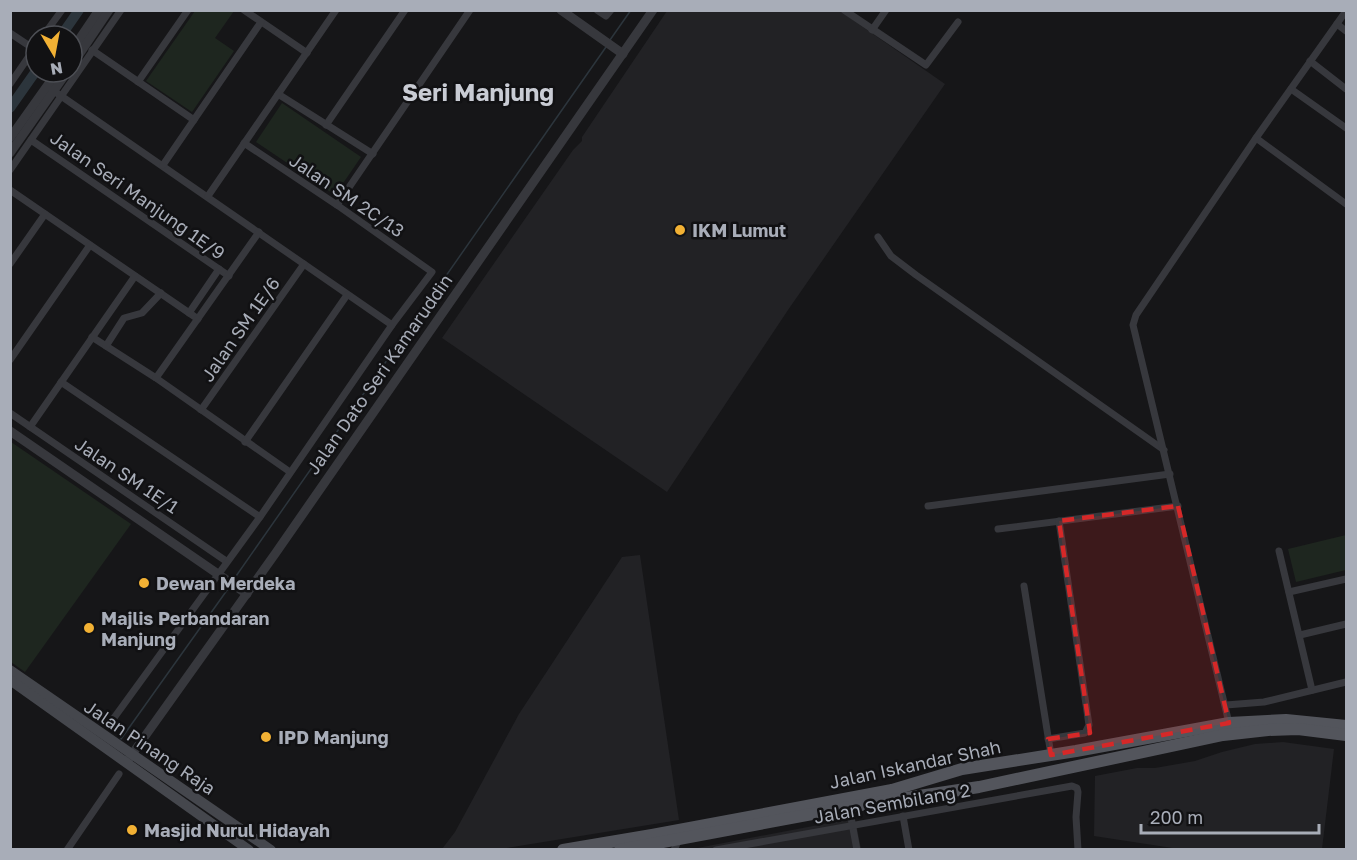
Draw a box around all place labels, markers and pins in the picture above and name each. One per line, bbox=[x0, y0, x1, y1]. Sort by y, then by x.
place label: IKM Lumut bbox=[692, 219, 786, 241]
marker: IKM Lumut bbox=[673, 223, 687, 237]
place label: Dewan Merdeka bbox=[156, 572, 296, 594]
marker: Dewan Merdeka bbox=[137, 576, 151, 590]
place label: Majlis Perbandaran Manjung bbox=[101, 607, 270, 650]
marker: Majlis Perbandaran Manjung bbox=[82, 621, 96, 635]
place label: IPD Manjung bbox=[278, 726, 389, 748]
marker: IPD Manjung bbox=[259, 730, 273, 744]
place label: Masjid Nurul Hidayah bbox=[144, 819, 330, 841]
marker: Masjid Nurul Hidayah bbox=[125, 823, 139, 837]

